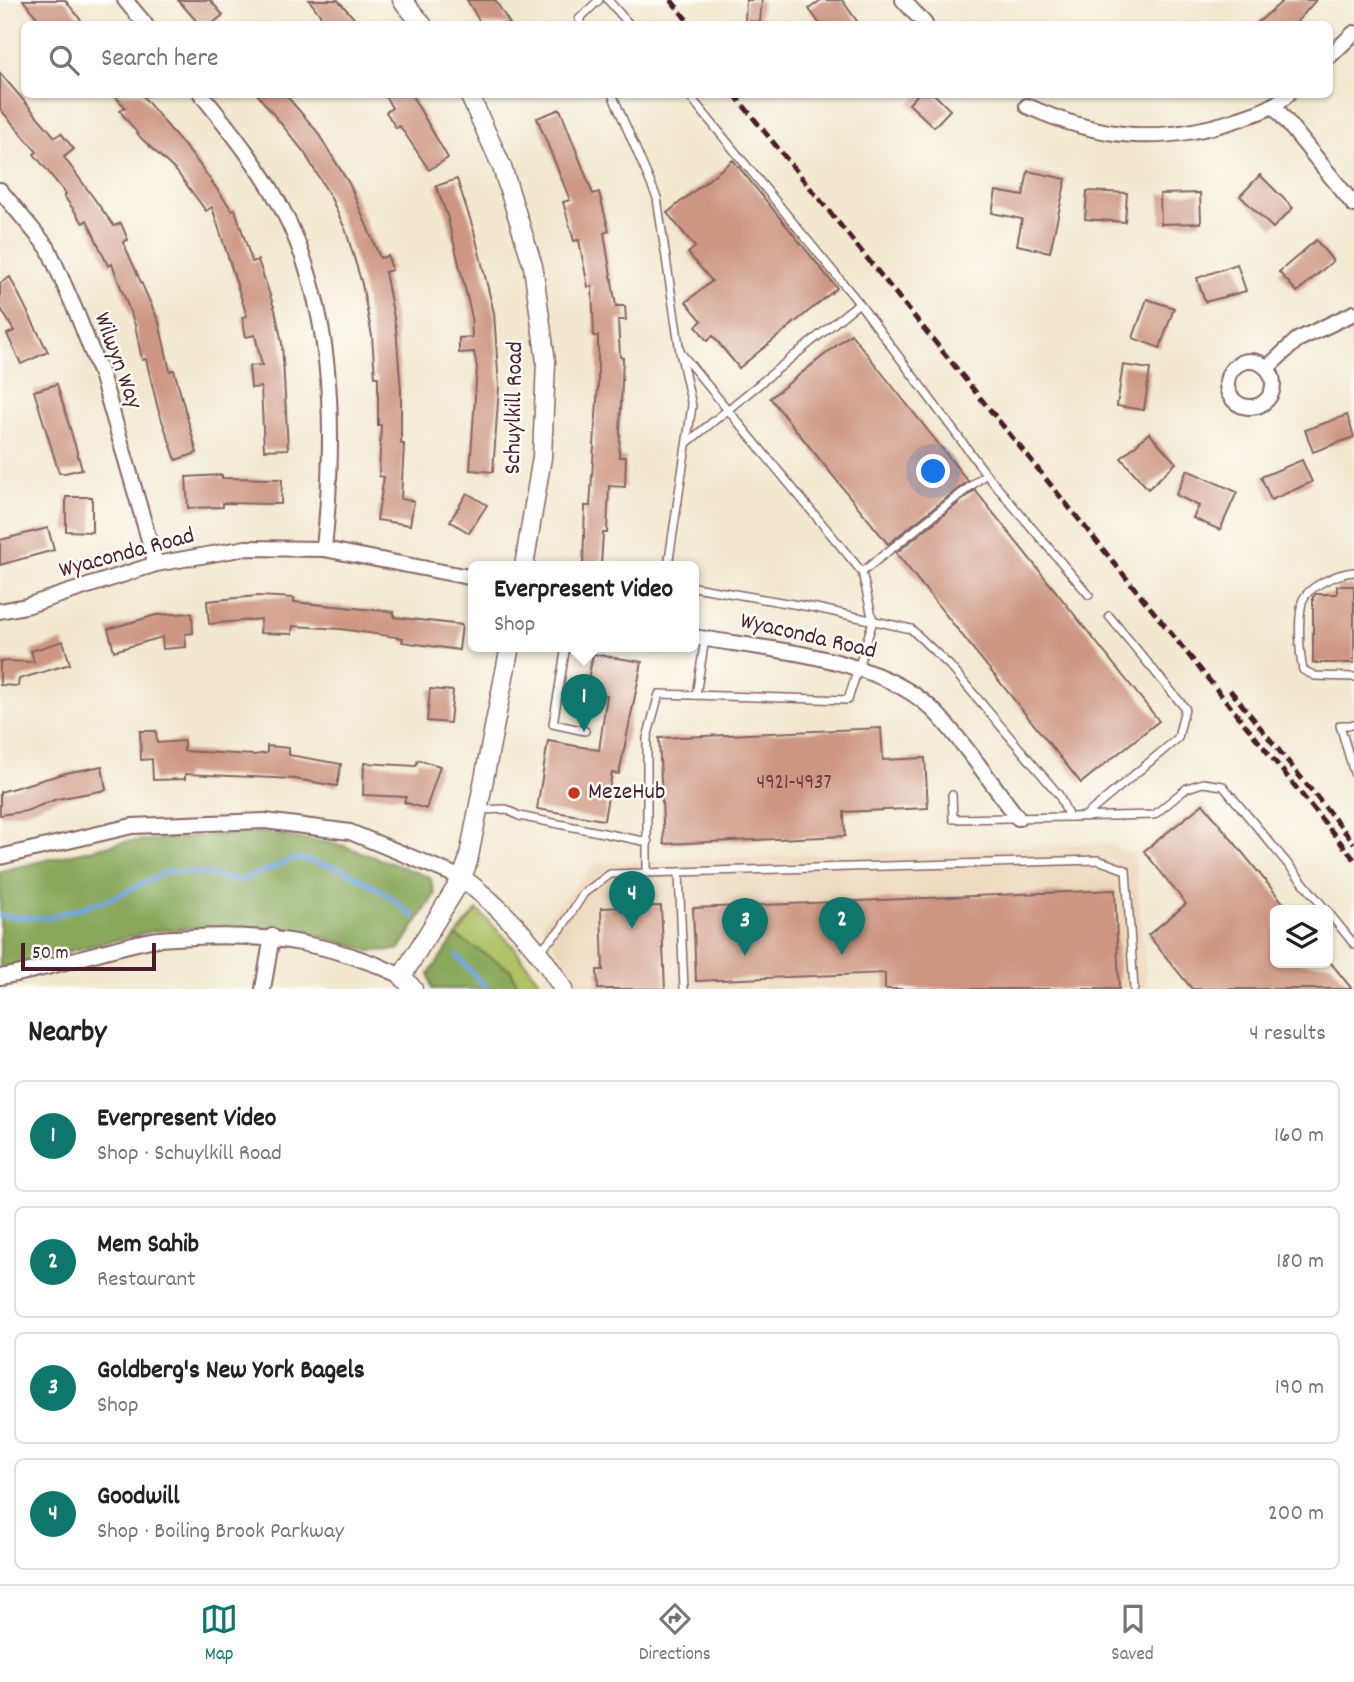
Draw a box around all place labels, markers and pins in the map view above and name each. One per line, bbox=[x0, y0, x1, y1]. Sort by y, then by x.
pin: 1 bbox=[561, 674, 607, 732]
place label: MezeHub bbox=[588, 776, 665, 810]
marker: MezeHub bbox=[566, 785, 582, 801]
pin: 4 bbox=[609, 871, 655, 929]
pin: 2 bbox=[819, 897, 865, 955]
pin: 3 bbox=[722, 898, 768, 956]

